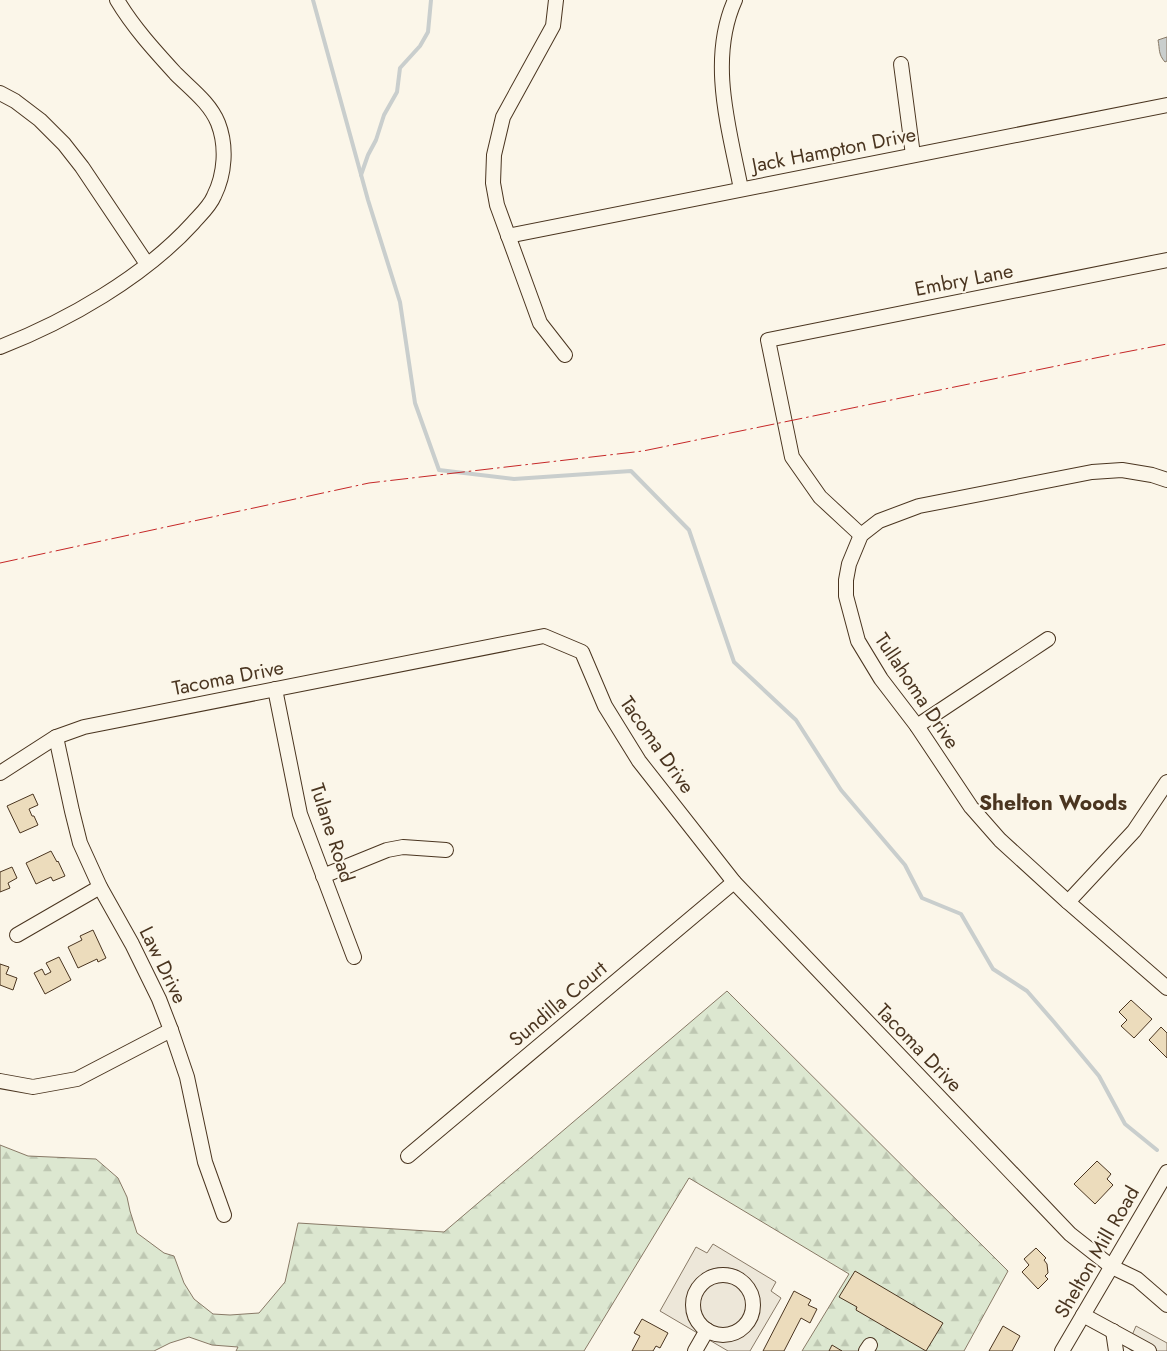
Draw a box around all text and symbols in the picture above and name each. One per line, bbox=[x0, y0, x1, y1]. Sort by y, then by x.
street label: Jack Hampton Drive bbox=[747, 120, 918, 181]
street label: Embry Lane bbox=[912, 256, 1016, 304]
street label: Tullahoma Drive bbox=[867, 627, 967, 755]
street label: Tacoma Drive bbox=[170, 653, 286, 703]
street label: Tacoma Drive bbox=[613, 690, 701, 800]
street label: Tulane Road bbox=[302, 780, 362, 886]
district label: Shelton Woods bbox=[979, 788, 1128, 818]
street label: Law Drive bbox=[132, 922, 194, 1008]
street label: Sundilla Court bbox=[503, 954, 613, 1054]
street label: Tacoma Drive bbox=[869, 997, 969, 1099]
street label: Shelton Mill Road bbox=[1047, 1181, 1147, 1323]

